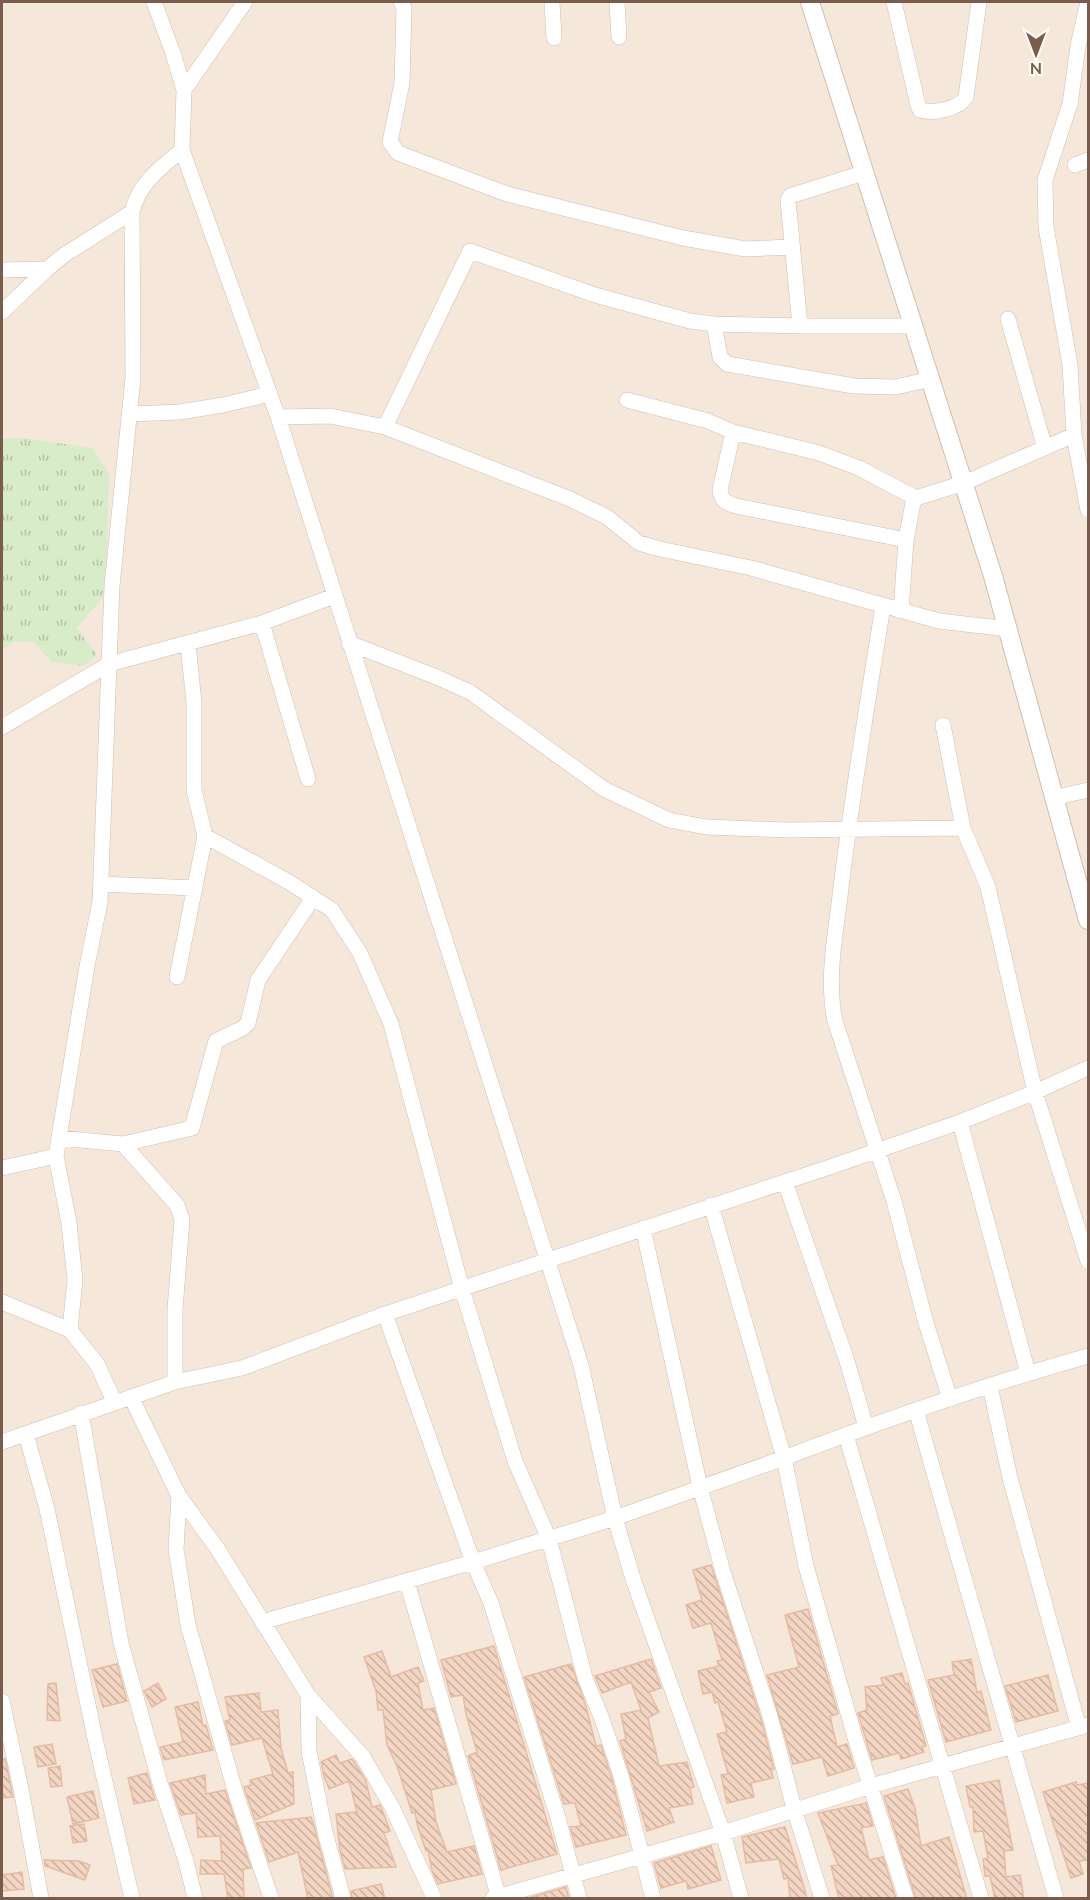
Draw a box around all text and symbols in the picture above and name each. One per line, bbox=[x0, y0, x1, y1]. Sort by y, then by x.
north arrow bbox=[1006, 24, 1066, 84]
text: N bbox=[1030, 59, 1042, 79]

